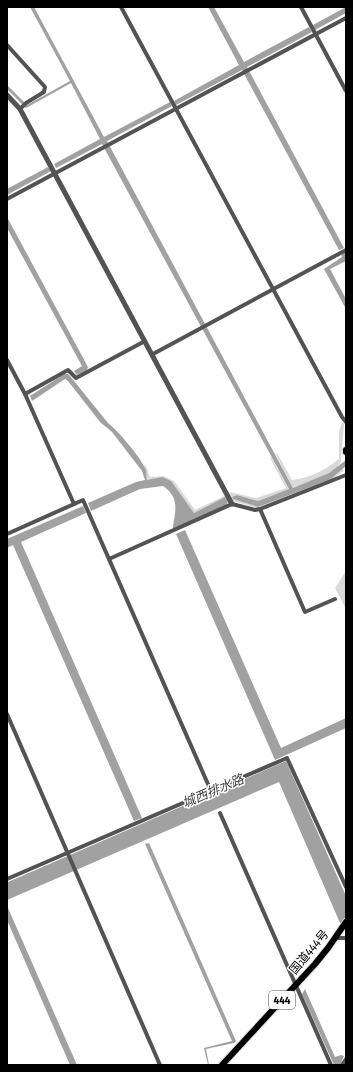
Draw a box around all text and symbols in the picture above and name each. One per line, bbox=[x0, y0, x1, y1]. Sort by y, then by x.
water label: 城西排水路 bbox=[180, 771, 247, 811]
street label: 国道444号 bbox=[286, 927, 332, 977]
road number: 444 bbox=[269, 991, 295, 1009]

